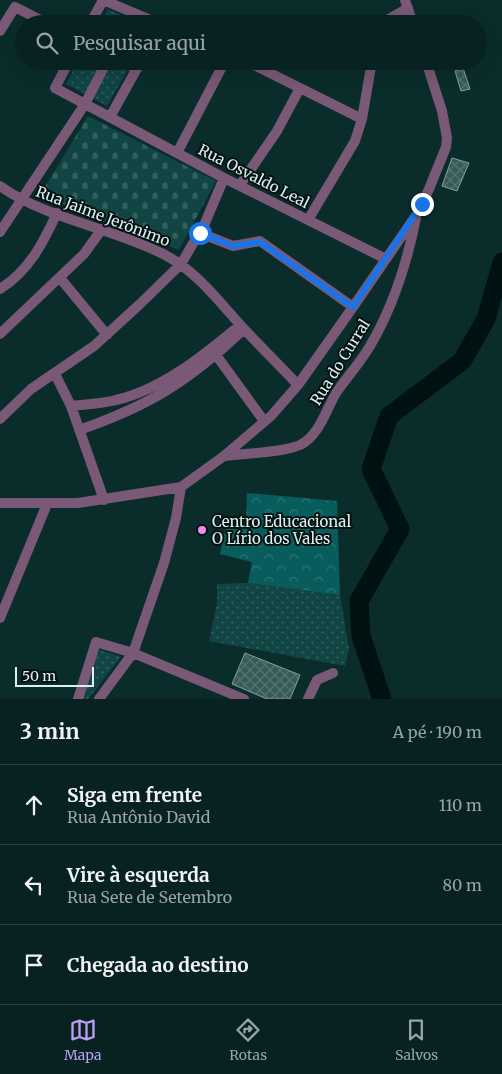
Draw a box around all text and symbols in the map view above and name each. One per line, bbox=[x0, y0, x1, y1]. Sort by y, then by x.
search box bbox=[15, 15, 487, 70]
icon: search bbox=[33, 29, 61, 57]
text: Pesquisar aqui bbox=[73, 31, 206, 55]
street label: Rua Osvaldo Leal bbox=[195, 140, 313, 212]
street label: Rua Jaime Jerônimo bbox=[33, 182, 173, 250]
route end bbox=[411, 193, 434, 216]
route start bbox=[189, 222, 212, 245]
street label: Rua do Curral bbox=[306, 315, 374, 408]
place label: Centro Educacional O Lírio dos Vales bbox=[212, 512, 351, 548]
marker: Centro Educacional O Lírio dos Vales bbox=[196, 524, 208, 536]
scale bar bbox=[15, 664, 94, 687]
text: 50 m bbox=[22, 667, 56, 685]
text: 3 min bbox=[20, 718, 79, 745]
text: A pé · 190 m bbox=[393, 722, 482, 742]
text: Siga em frente bbox=[67, 783, 202, 807]
icon: ahead bbox=[20, 791, 48, 819]
text: 110 m bbox=[439, 795, 482, 815]
text: Rua Antônio David bbox=[67, 807, 210, 827]
text: Vire à esquerda bbox=[67, 863, 210, 887]
icon: left bbox=[20, 871, 48, 899]
text: 80 m bbox=[443, 875, 482, 895]
text: Rua Sete de Setembro bbox=[67, 887, 232, 907]
icon: arrive bbox=[20, 951, 48, 979]
text: Chegada ao destino bbox=[67, 953, 249, 977]
tab: Mapa bbox=[64, 1016, 101, 1064]
tab: Rotas bbox=[229, 1016, 267, 1064]
tab: Salvos bbox=[395, 1016, 438, 1064]

